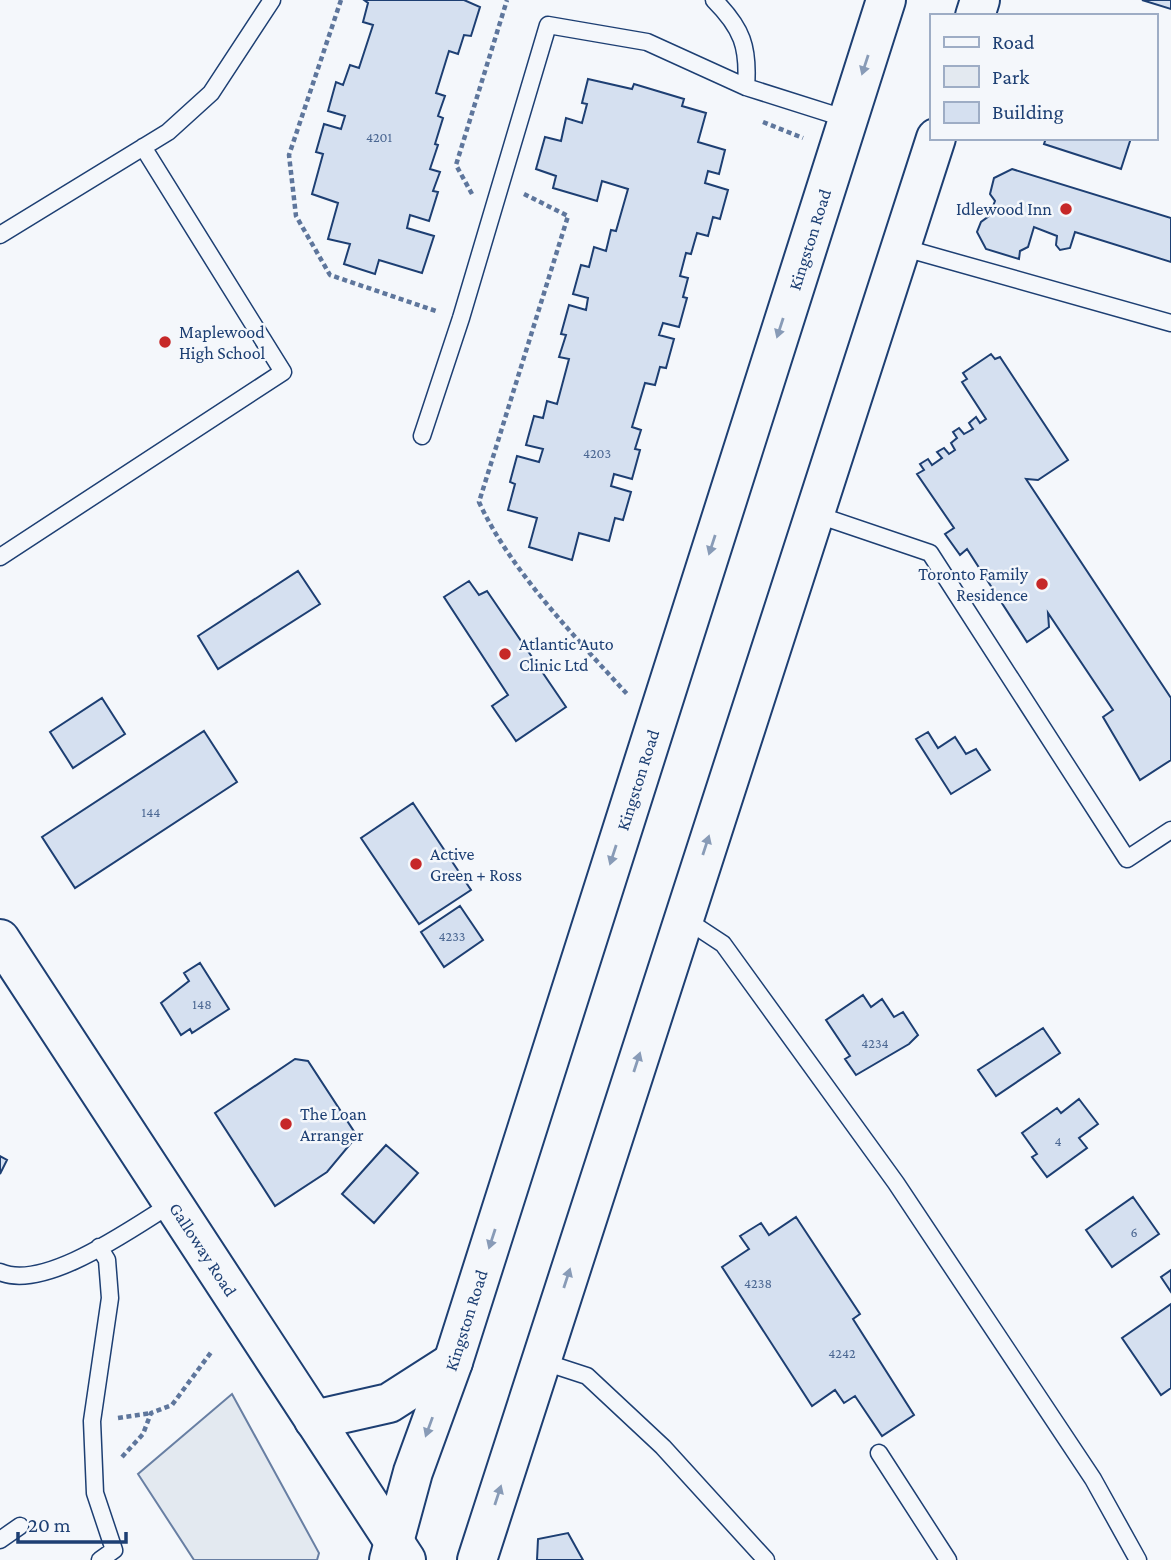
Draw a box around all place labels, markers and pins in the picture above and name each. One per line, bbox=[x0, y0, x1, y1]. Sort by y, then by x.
place label: Idlewood Inn bbox=[956, 199, 1052, 219]
marker: Idlewood Inn bbox=[1058, 201, 1074, 217]
place label: Maplewood High School bbox=[179, 322, 266, 363]
marker: Maplewood High School bbox=[157, 334, 173, 350]
place label: Toronto Family Residence bbox=[918, 564, 1029, 605]
marker: Toronto Family Residence bbox=[1034, 576, 1050, 592]
place label: Atlantic Auto Clinic Ltd bbox=[519, 634, 614, 675]
marker: Atlantic Auto Clinic Ltd bbox=[497, 646, 513, 662]
place label: Active Green + Ross bbox=[430, 844, 522, 885]
marker: Active Green + Ross bbox=[408, 856, 424, 872]
place label: The Loan Arranger bbox=[300, 1104, 367, 1145]
marker: The Loan Arranger bbox=[278, 1116, 294, 1132]

